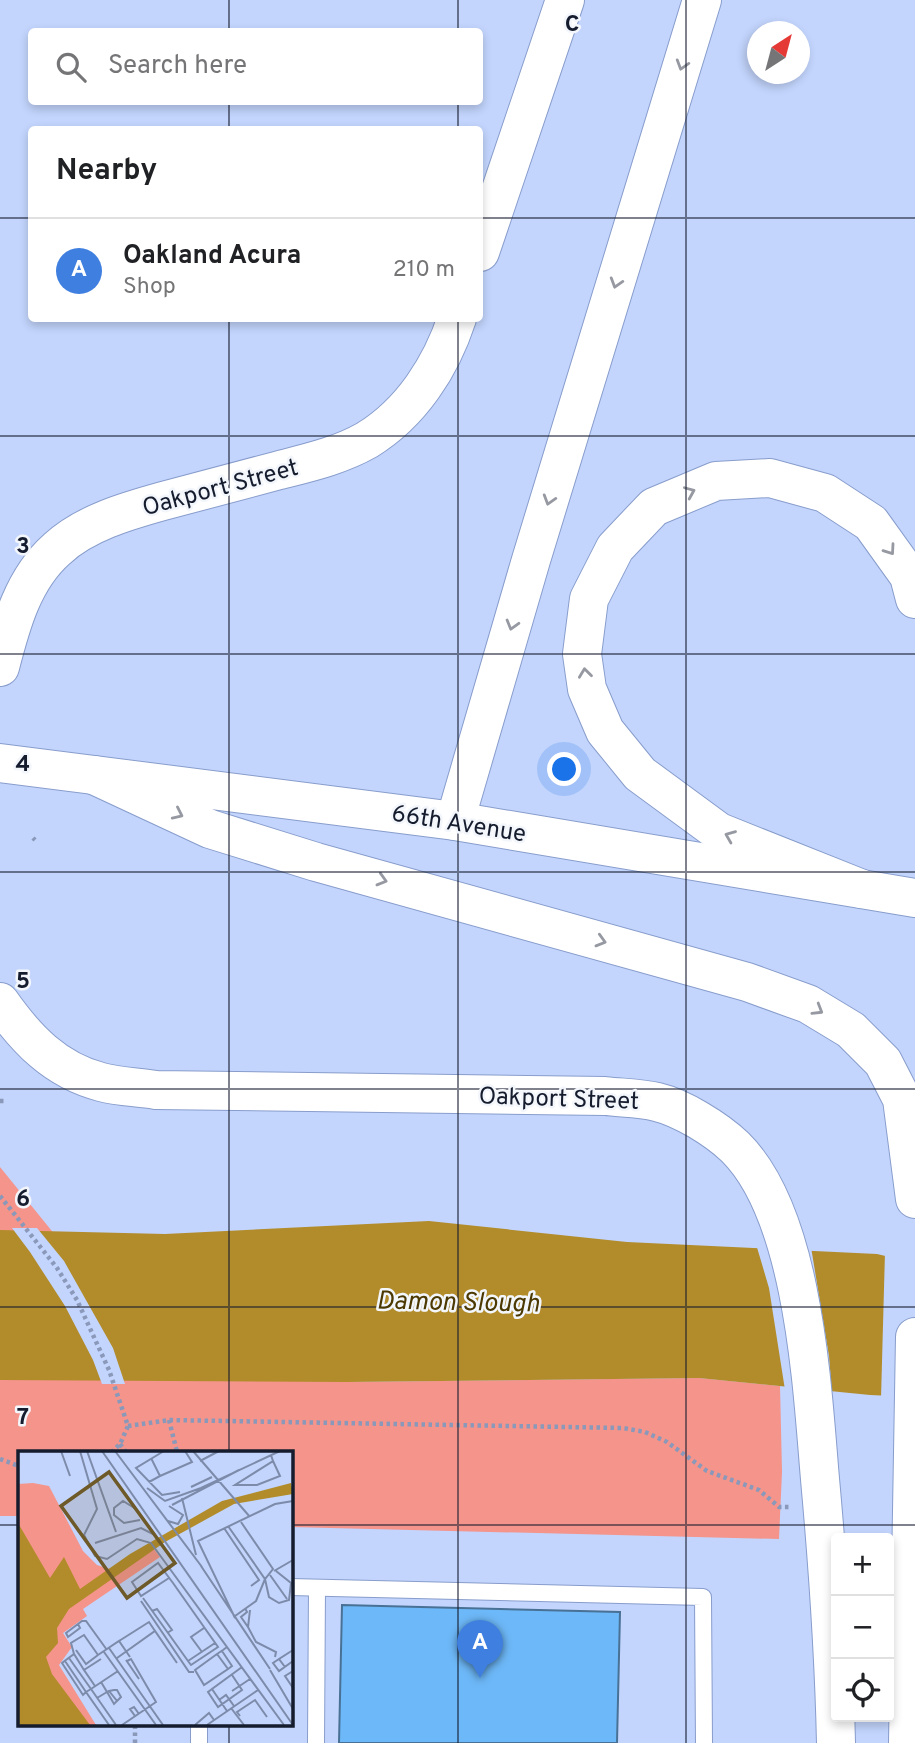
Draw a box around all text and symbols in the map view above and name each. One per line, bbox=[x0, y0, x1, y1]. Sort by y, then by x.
text: C bbox=[565, 11, 579, 40]
north arrow bbox=[747, 21, 810, 84]
search box bbox=[28, 28, 483, 105]
icon: search bbox=[52, 48, 90, 86]
text: Search here bbox=[108, 50, 247, 83]
one-way arrow bbox=[676, 59, 691, 71]
text: Nearby bbox=[56, 153, 157, 190]
text: Oakland Acura bbox=[123, 240, 301, 273]
text: A bbox=[71, 256, 87, 285]
text: 210 m bbox=[393, 256, 455, 285]
text: Shop bbox=[123, 273, 176, 302]
one-way arrow bbox=[609, 277, 624, 289]
street label: Oakport Street bbox=[139, 454, 302, 524]
one-way arrow bbox=[683, 486, 695, 500]
one-way arrow bbox=[543, 494, 557, 506]
text: 3 bbox=[16, 533, 30, 562]
one-way arrow bbox=[882, 542, 894, 555]
one-way arrow bbox=[505, 619, 520, 631]
one-way arrow bbox=[577, 667, 592, 679]
text: 4 bbox=[16, 751, 30, 780]
your location bbox=[547, 752, 581, 786]
street label: 66th Avenue bbox=[389, 800, 528, 850]
one-way arrow bbox=[171, 806, 183, 820]
one-way arrow bbox=[725, 831, 737, 845]
one-way arrow bbox=[376, 872, 388, 887]
one-way arrow bbox=[595, 933, 607, 948]
text: 5 bbox=[16, 968, 30, 997]
one-way arrow bbox=[810, 1001, 823, 1014]
street label: Oakport Street bbox=[478, 1082, 640, 1118]
text: 6 bbox=[16, 1186, 30, 1215]
water label: Damon Slough bbox=[376, 1286, 540, 1321]
text: 7 bbox=[17, 1404, 29, 1433]
inset map bbox=[18, 1451, 292, 1726]
map controls bbox=[831, 1533, 894, 1722]
button: + bbox=[831, 1533, 894, 1596]
button: − bbox=[831, 1596, 894, 1659]
pin: A bbox=[457, 1620, 503, 1678]
button: locate bbox=[831, 1659, 894, 1722]

